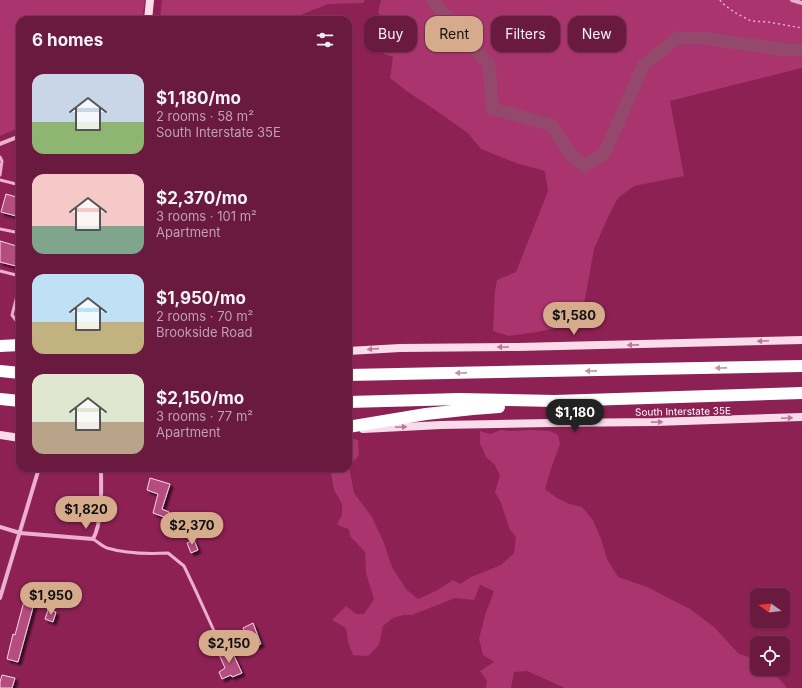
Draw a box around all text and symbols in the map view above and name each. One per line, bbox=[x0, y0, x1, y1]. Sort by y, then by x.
chip: Buy bbox=[364, 16, 417, 52]
chip: Rent bbox=[425, 16, 483, 52]
chip: Filters bbox=[491, 16, 560, 52]
chip: New bbox=[568, 16, 626, 52]
icon: filters bbox=[314, 29, 336, 51]
text: 6 homes bbox=[32, 30, 103, 50]
text: $1,180/mo bbox=[156, 88, 241, 108]
icon: home bbox=[64, 90, 112, 138]
text: 2 rooms · 58 m² bbox=[156, 108, 254, 124]
text: South Interstate 35E bbox=[156, 124, 281, 140]
text: $2,370/mo bbox=[156, 188, 248, 208]
icon: home bbox=[64, 190, 112, 238]
text: 3 rooms · 101 m² bbox=[156, 208, 257, 224]
text: Apartment bbox=[156, 224, 221, 240]
text: $1,950/mo bbox=[156, 288, 246, 308]
icon: home bbox=[64, 290, 112, 338]
pin: $1,580 bbox=[541, 302, 607, 336]
text: $1,580 bbox=[552, 307, 596, 323]
text: 2 rooms · 70 m² bbox=[156, 308, 253, 324]
text: Brookside Road bbox=[156, 324, 252, 340]
one-way arrow bbox=[756, 338, 769, 344]
one-way arrow bbox=[627, 341, 639, 348]
one-way arrow bbox=[496, 344, 509, 350]
one-way arrow bbox=[367, 346, 379, 353]
one-way arrow bbox=[715, 365, 727, 372]
one-way arrow bbox=[584, 368, 597, 374]
one-way arrow bbox=[454, 370, 467, 376]
text: $2,150/mo bbox=[156, 388, 244, 408]
icon: home bbox=[64, 390, 112, 438]
pin: $1,180 bbox=[542, 399, 608, 433]
text: $1,180 bbox=[555, 404, 595, 420]
street label: South Interstate 35E bbox=[635, 404, 731, 418]
text: 3 rooms · 77 m² bbox=[156, 408, 253, 424]
one-way arrow bbox=[781, 415, 794, 421]
one-way arrow bbox=[651, 418, 663, 425]
text: Apartment bbox=[156, 424, 221, 440]
one-way arrow bbox=[395, 424, 407, 431]
pin: $1,820 bbox=[53, 496, 119, 530]
text: $1,820 bbox=[64, 501, 108, 517]
pin: $2,370 bbox=[159, 512, 225, 546]
text: $2,370 bbox=[169, 517, 215, 533]
pin: $1,950 bbox=[18, 582, 84, 616]
text: $1,950 bbox=[29, 587, 73, 603]
north arrow bbox=[750, 588, 790, 628]
map controls bbox=[750, 588, 790, 676]
pin: $2,150 bbox=[196, 630, 262, 664]
text: $2,150 bbox=[208, 635, 250, 651]
button: locate bbox=[750, 636, 790, 676]

